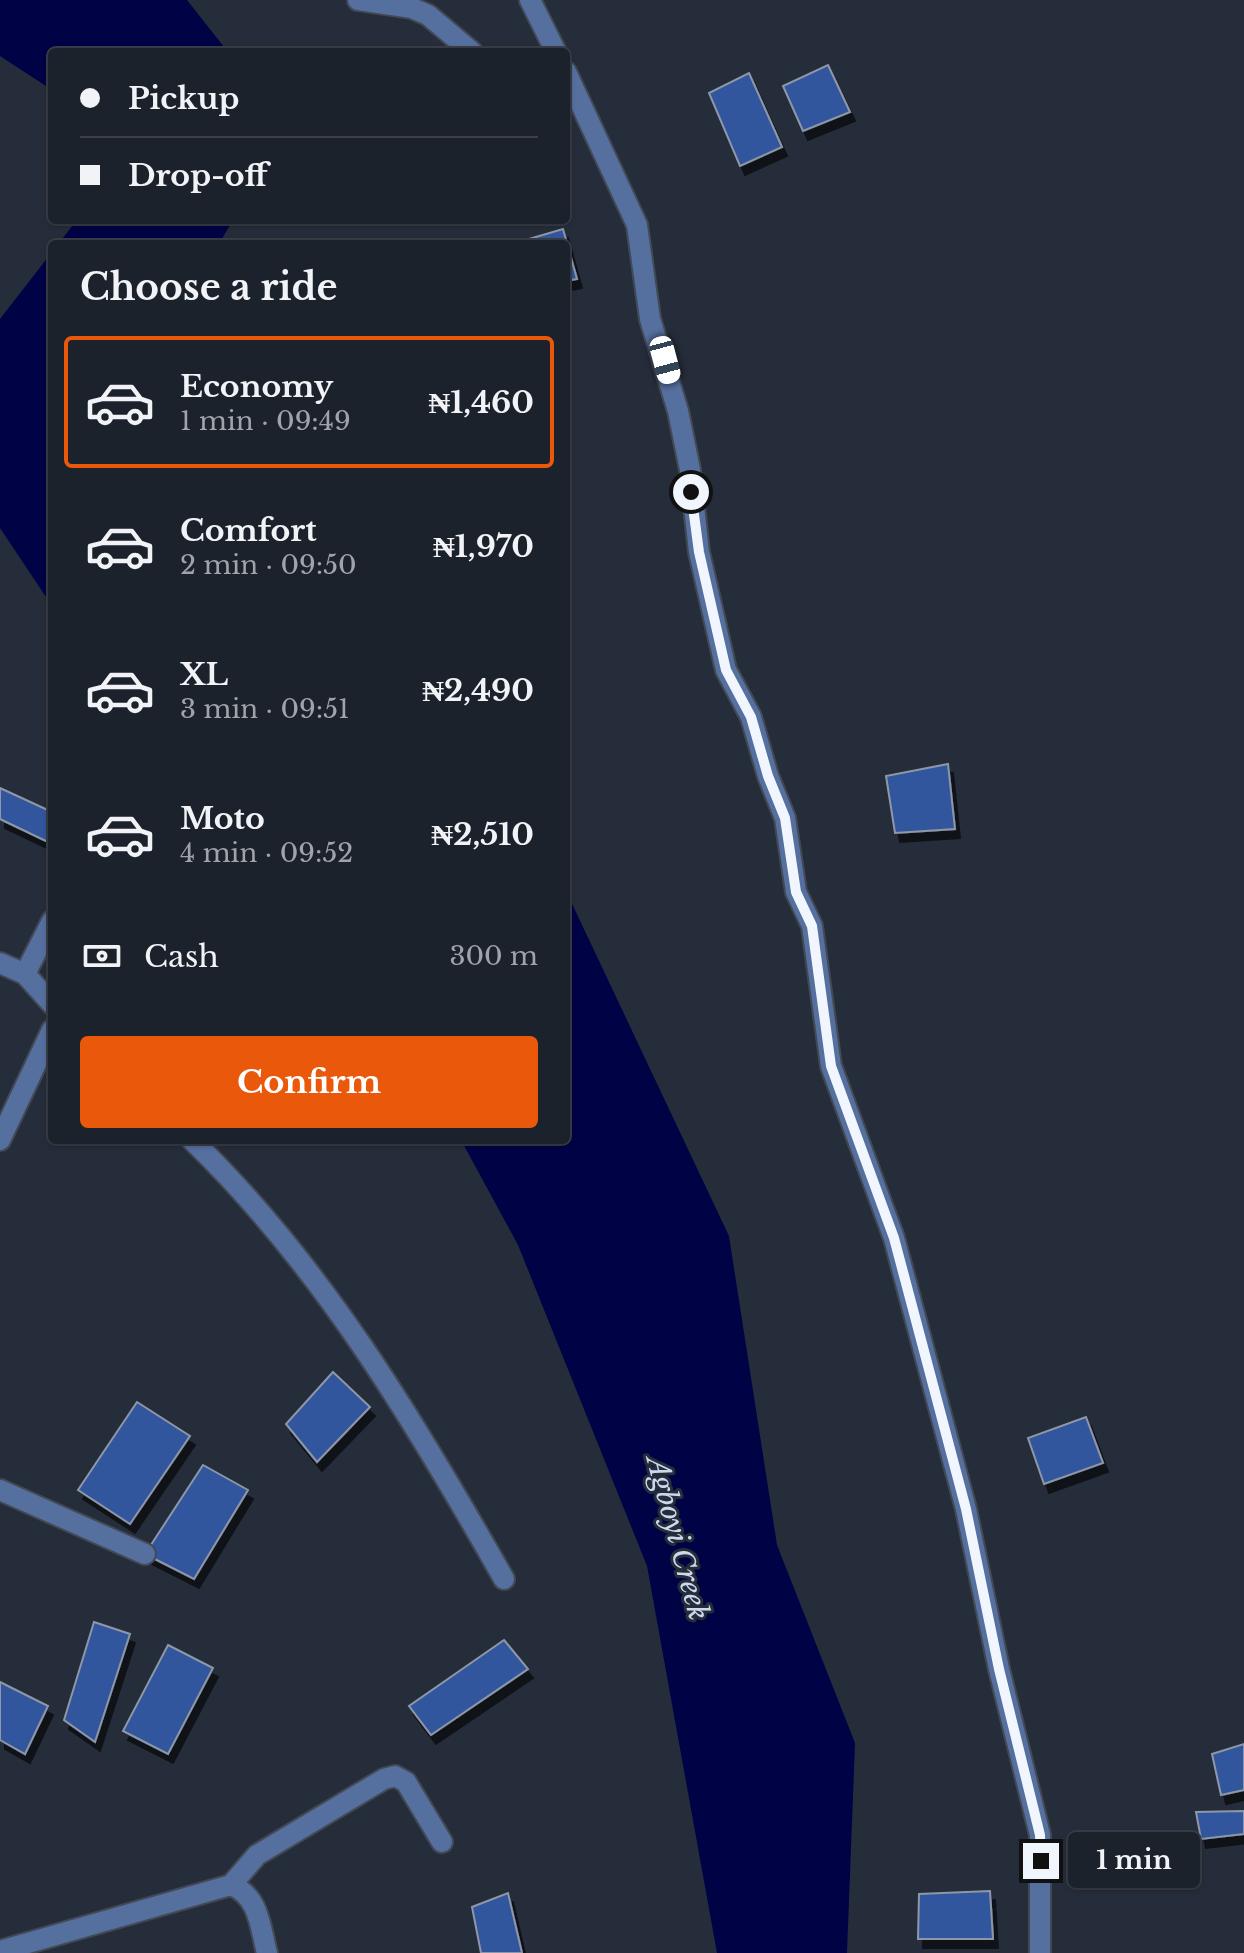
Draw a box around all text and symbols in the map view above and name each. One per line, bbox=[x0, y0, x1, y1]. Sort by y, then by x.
text: Pickup bbox=[128, 80, 239, 117]
text: Drop-off bbox=[128, 157, 268, 194]
text: Choose a ride bbox=[80, 265, 337, 310]
car bbox=[647, 334, 683, 386]
icon: car bbox=[84, 366, 156, 438]
text: Economy bbox=[180, 368, 333, 405]
text: ₦1,460 bbox=[429, 384, 534, 421]
text: 1 min · 09:49 bbox=[180, 405, 351, 437]
route start bbox=[673, 474, 709, 510]
icon: car bbox=[84, 510, 156, 582]
text: Comfort bbox=[180, 512, 317, 549]
text: ₦1,970 bbox=[433, 528, 534, 565]
text: 2 min · 09:50 bbox=[180, 549, 357, 581]
icon: car bbox=[84, 654, 156, 726]
text: XL bbox=[180, 656, 228, 693]
text: ₦2,490 bbox=[422, 672, 534, 709]
text: 3 min · 09:51 bbox=[180, 693, 350, 725]
icon: car bbox=[84, 798, 156, 870]
text: Moto bbox=[180, 800, 265, 837]
text: ₦2,510 bbox=[431, 816, 534, 853]
text: 4 min · 09:52 bbox=[180, 837, 353, 869]
icon: cash bbox=[80, 934, 124, 978]
text: Cash bbox=[144, 938, 219, 975]
text: 300 m bbox=[449, 940, 538, 972]
button: Confirm bbox=[80, 1036, 538, 1128]
water label: Agboyi Creek bbox=[638, 1448, 716, 1624]
callout: 1 min bbox=[1069, 1833, 1201, 1889]
route end bbox=[1023, 1843, 1059, 1879]
text: 1 min bbox=[1096, 1844, 1172, 1876]

